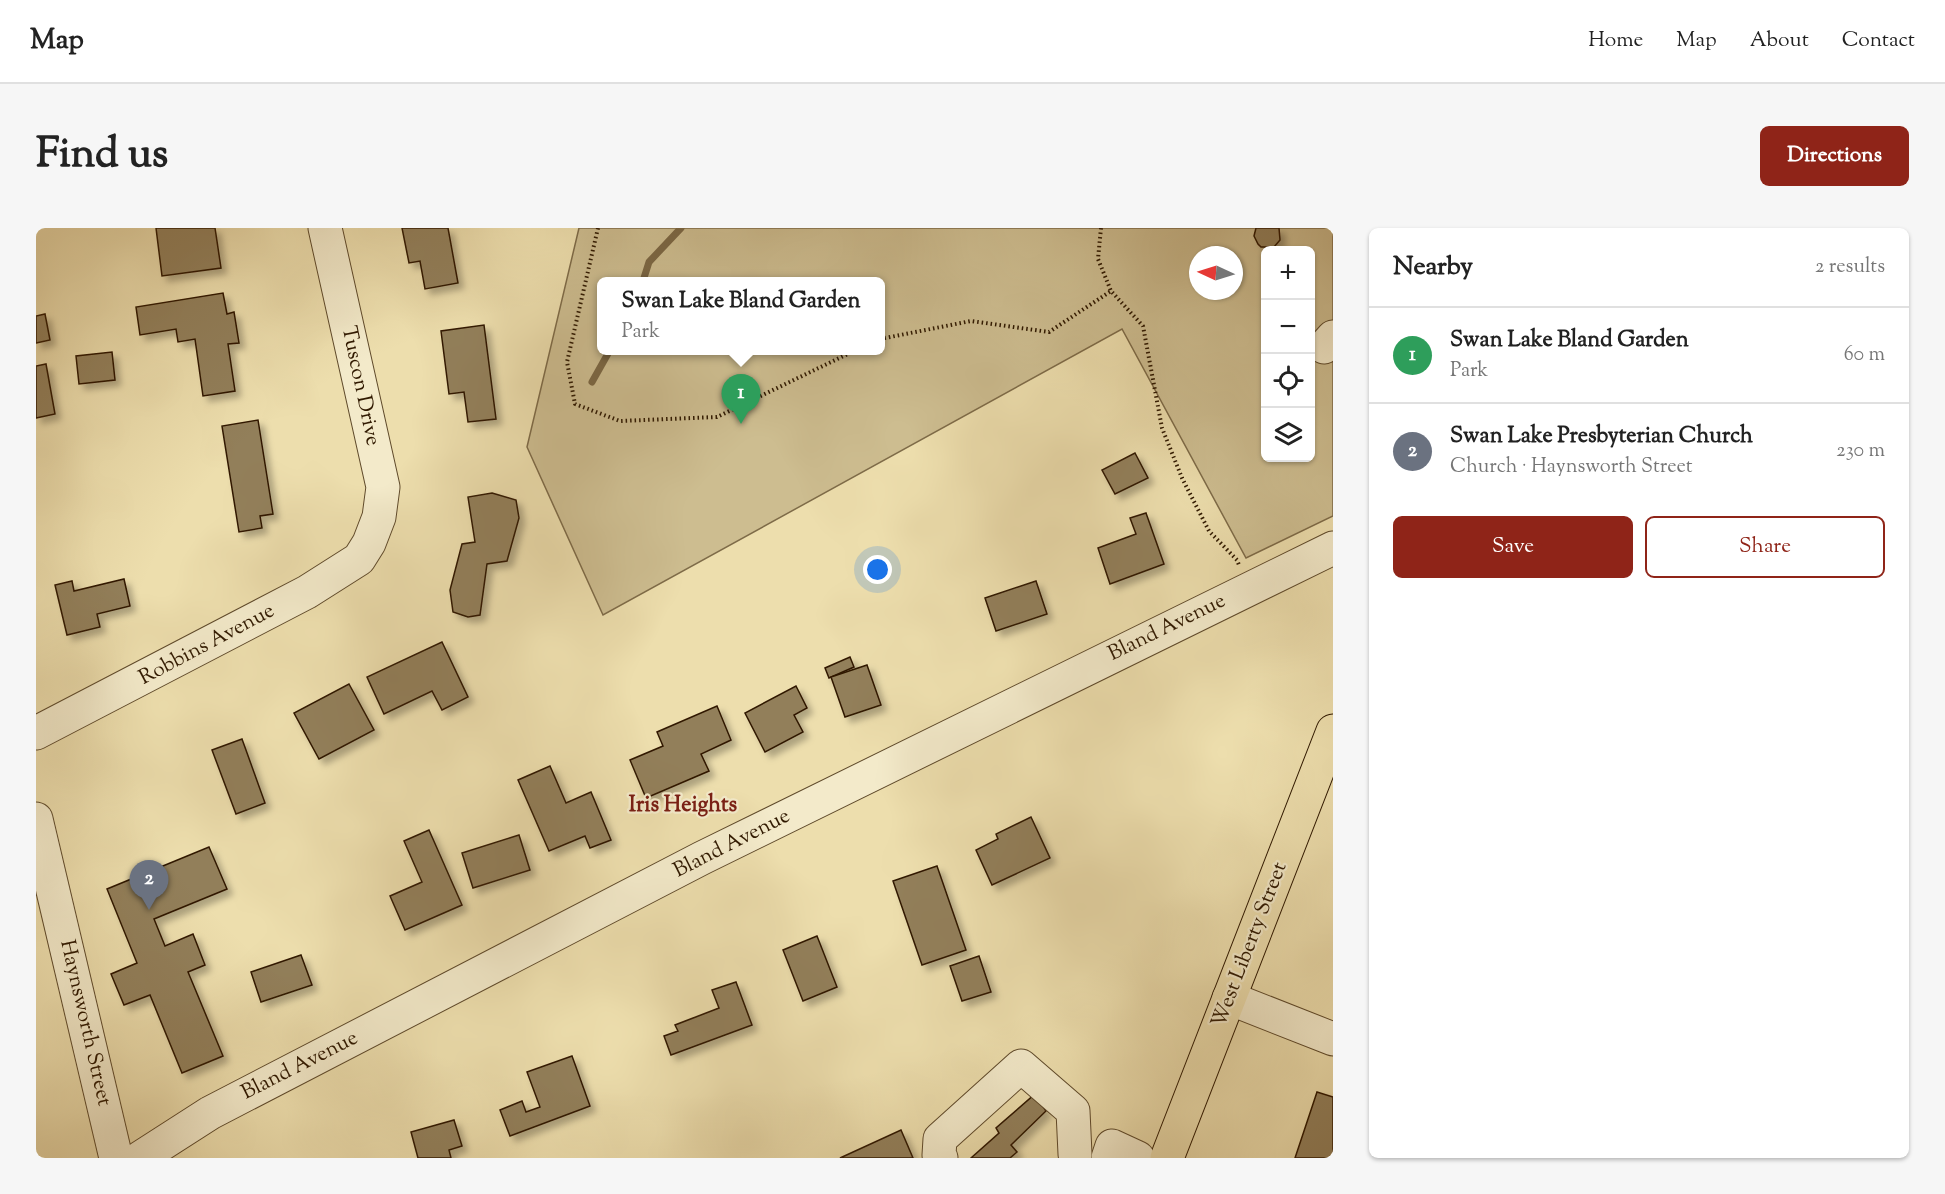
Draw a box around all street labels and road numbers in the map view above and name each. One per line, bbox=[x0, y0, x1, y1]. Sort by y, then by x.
street label: Tuscon Drive bbox=[333, 323, 387, 449]
street label: Bland Avenue bbox=[1103, 587, 1231, 669]
street label: Robbins Avenue bbox=[134, 597, 280, 693]
street label: Bland Avenue bbox=[668, 802, 796, 886]
street label: West Liberty Street bbox=[1205, 858, 1295, 1032]
street label: Haynsworth Street bbox=[51, 937, 119, 1109]
street label: Bland Avenue bbox=[236, 1024, 364, 1108]

